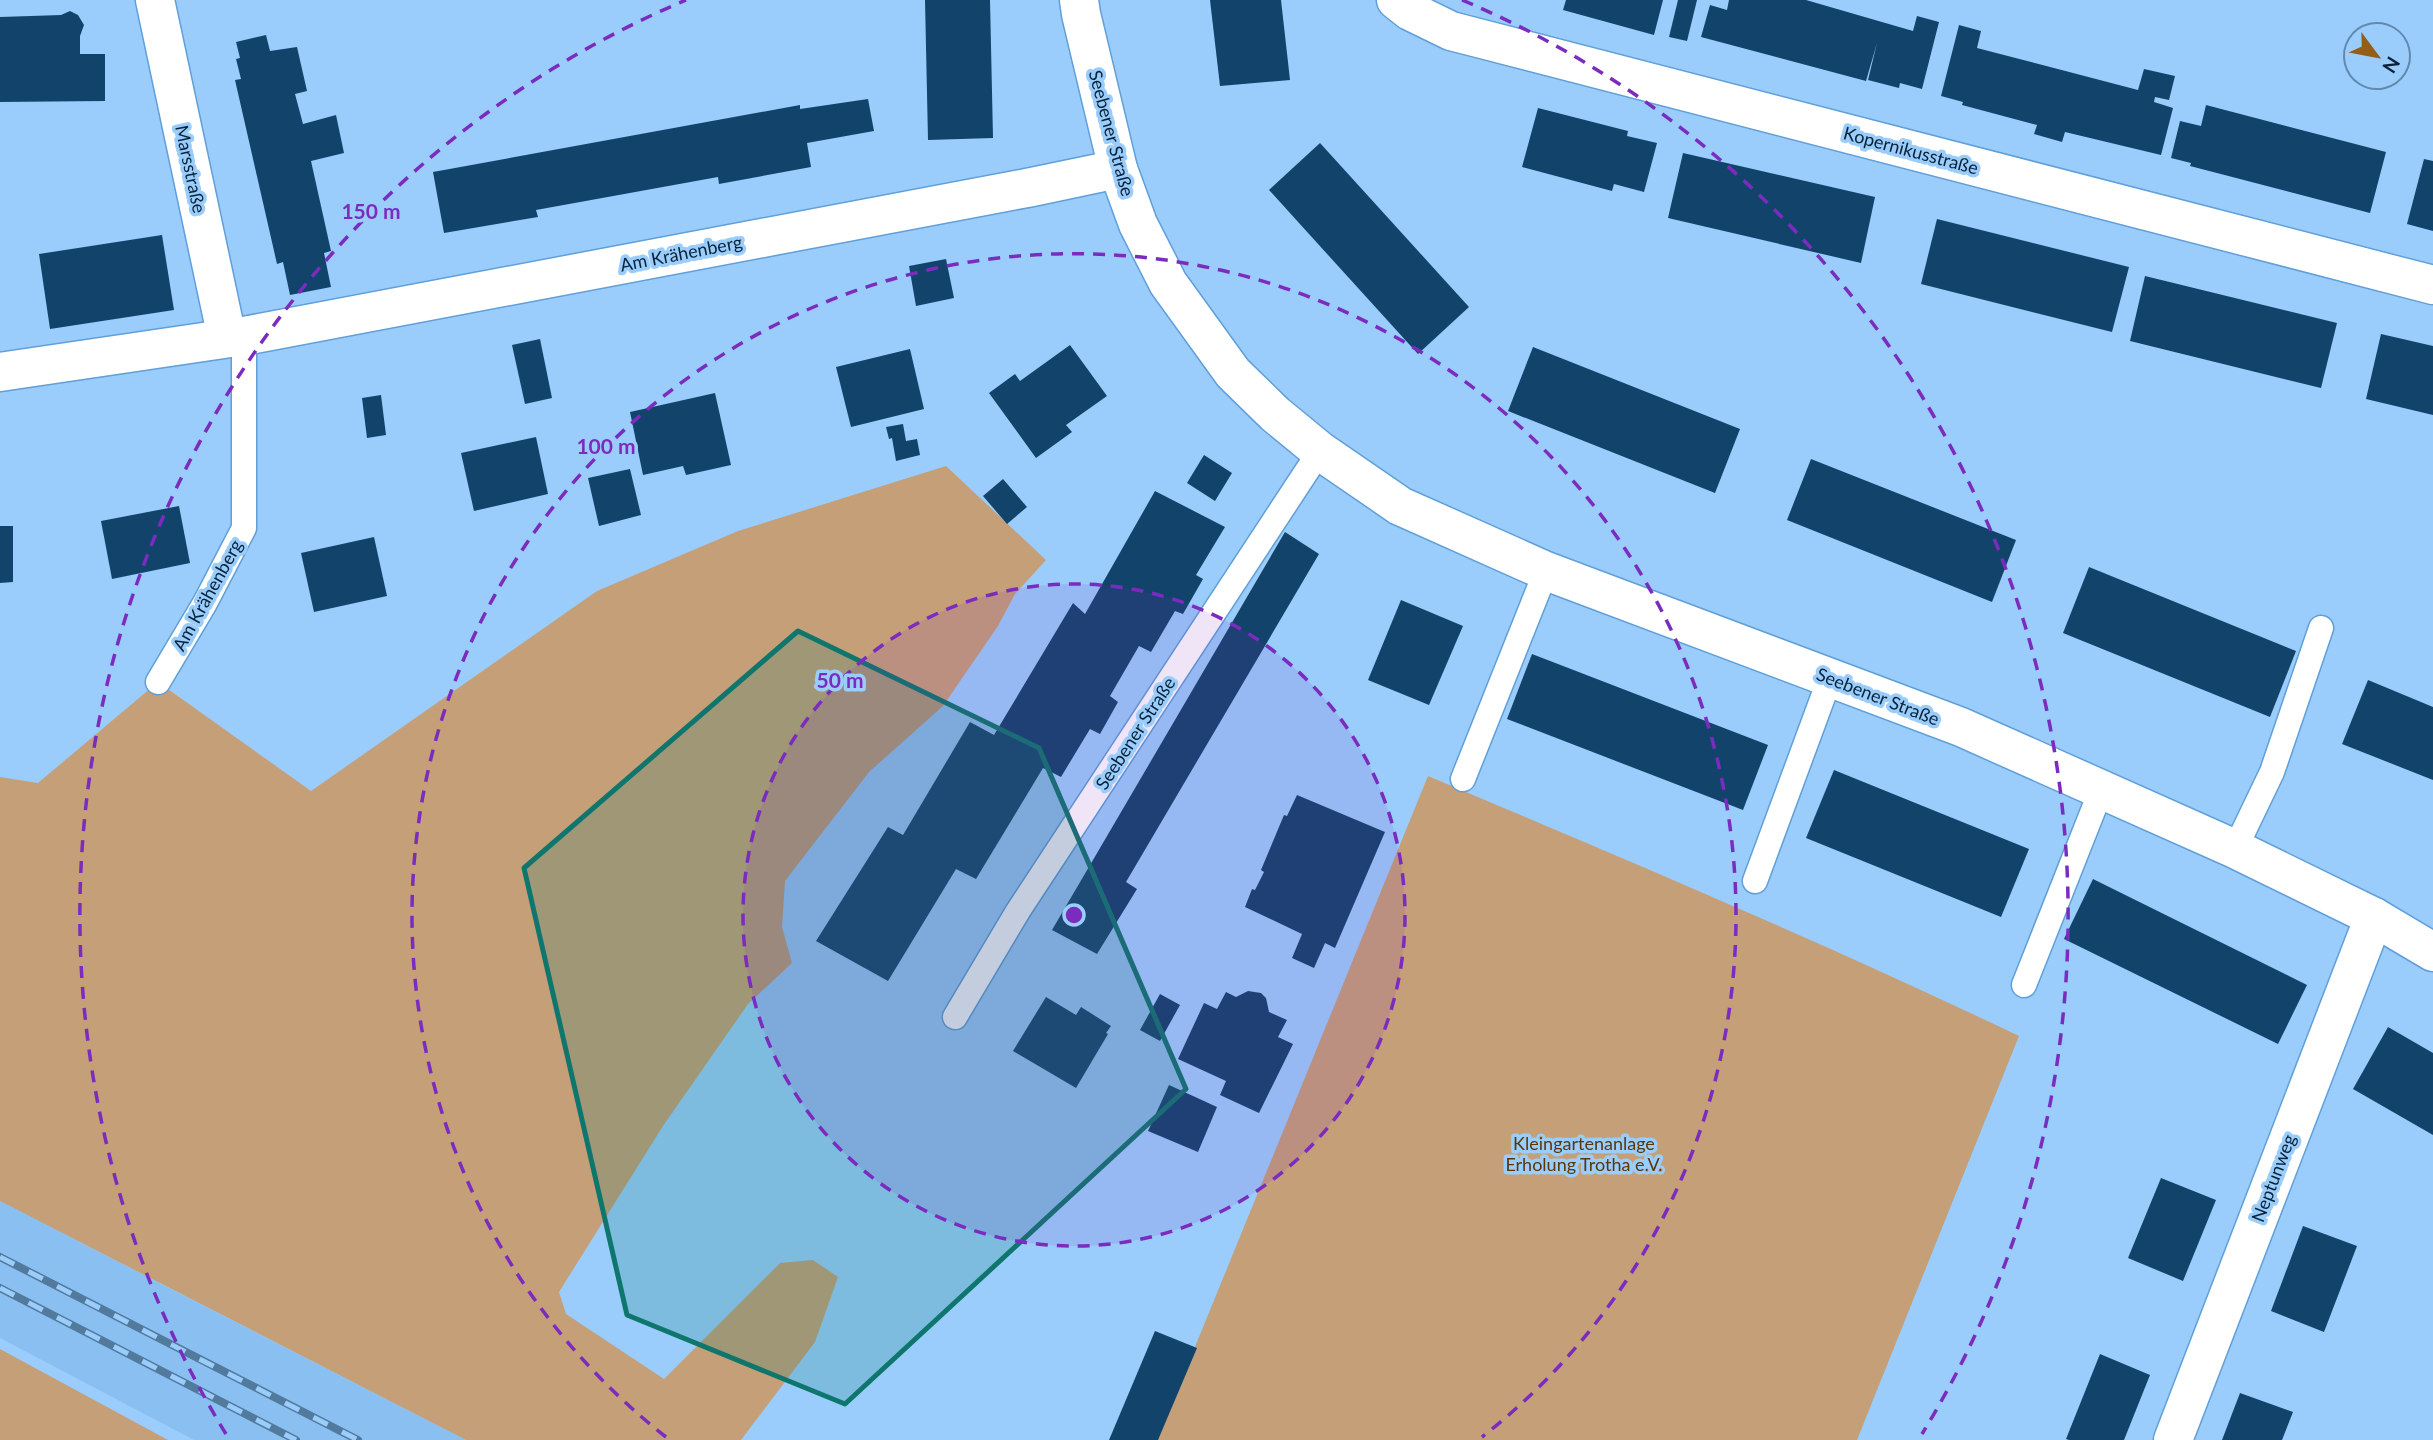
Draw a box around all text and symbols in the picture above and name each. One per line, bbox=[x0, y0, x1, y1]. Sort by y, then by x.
north arrow bbox=[2342, 21, 2412, 91]
text: N bbox=[2378, 53, 2405, 78]
street label: Seebener Straße bbox=[1085, 67, 1139, 199]
street label: Kopernikusstraße bbox=[1841, 121, 1981, 179]
street label: Marsstraße bbox=[171, 123, 211, 215]
text: 150 m bbox=[341, 198, 401, 223]
street label: Am Krähenberg bbox=[618, 230, 744, 276]
text: 100 m bbox=[576, 433, 636, 458]
street label: Am Krähenberg bbox=[167, 536, 247, 654]
street label: Seebener Straße bbox=[1813, 662, 1943, 730]
text: 50 m bbox=[816, 667, 864, 692]
street label: Seebener Straße bbox=[1090, 673, 1180, 793]
centre of rings bbox=[1062, 903, 1086, 927]
street label: Neptunweg bbox=[2246, 1131, 2300, 1225]
park label: Kleingartenanlage Erholung Trotha e.V. bbox=[1505, 1132, 1663, 1175]

